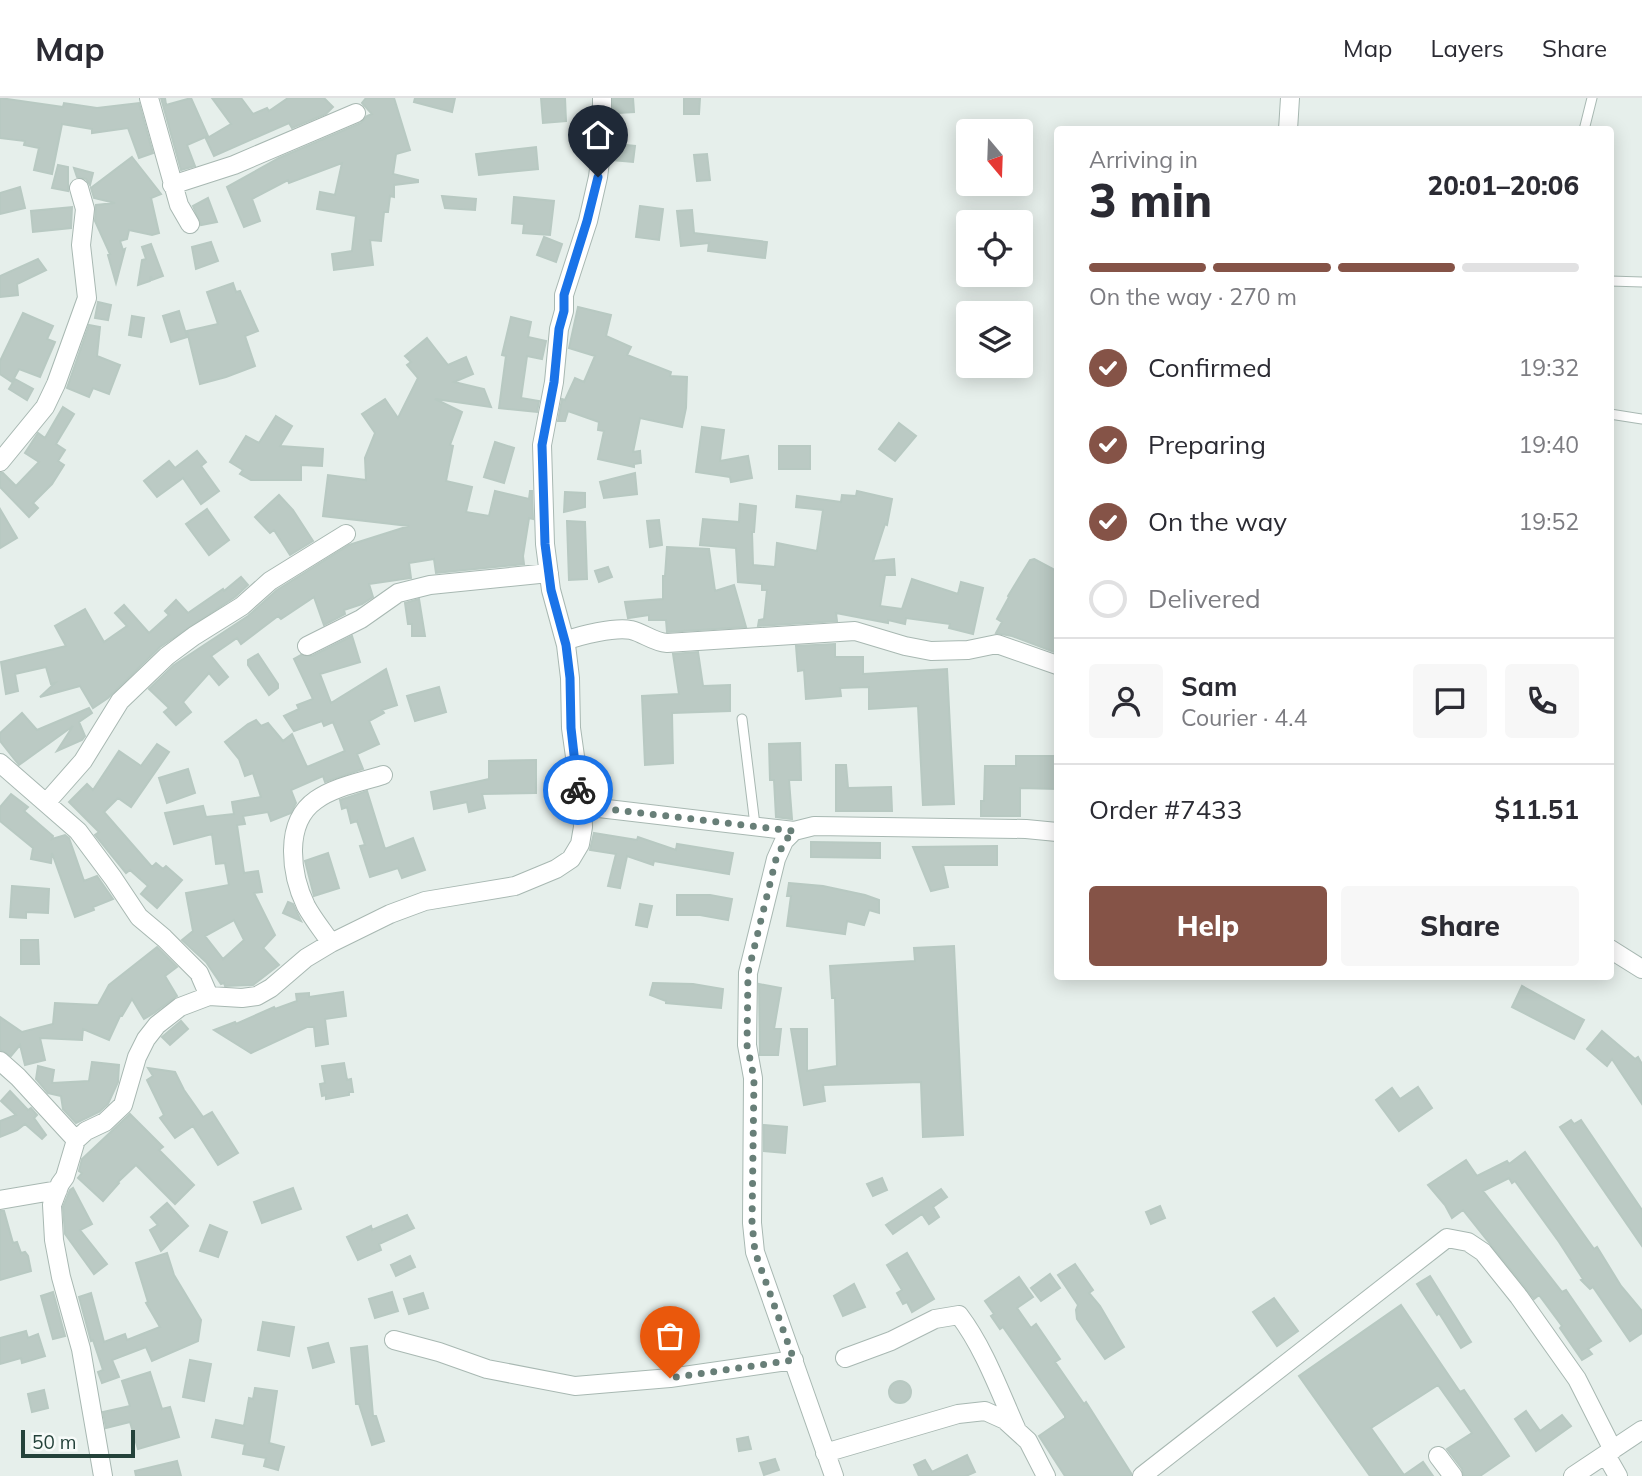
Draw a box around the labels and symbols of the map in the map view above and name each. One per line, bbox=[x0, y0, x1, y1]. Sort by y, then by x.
pin bbox=[568, 105, 628, 177]
north arrow bbox=[956, 119, 1032, 196]
courier bbox=[543, 755, 613, 825]
pin bbox=[640, 1306, 700, 1378]
scale bar bbox=[21, 1427, 135, 1459]

